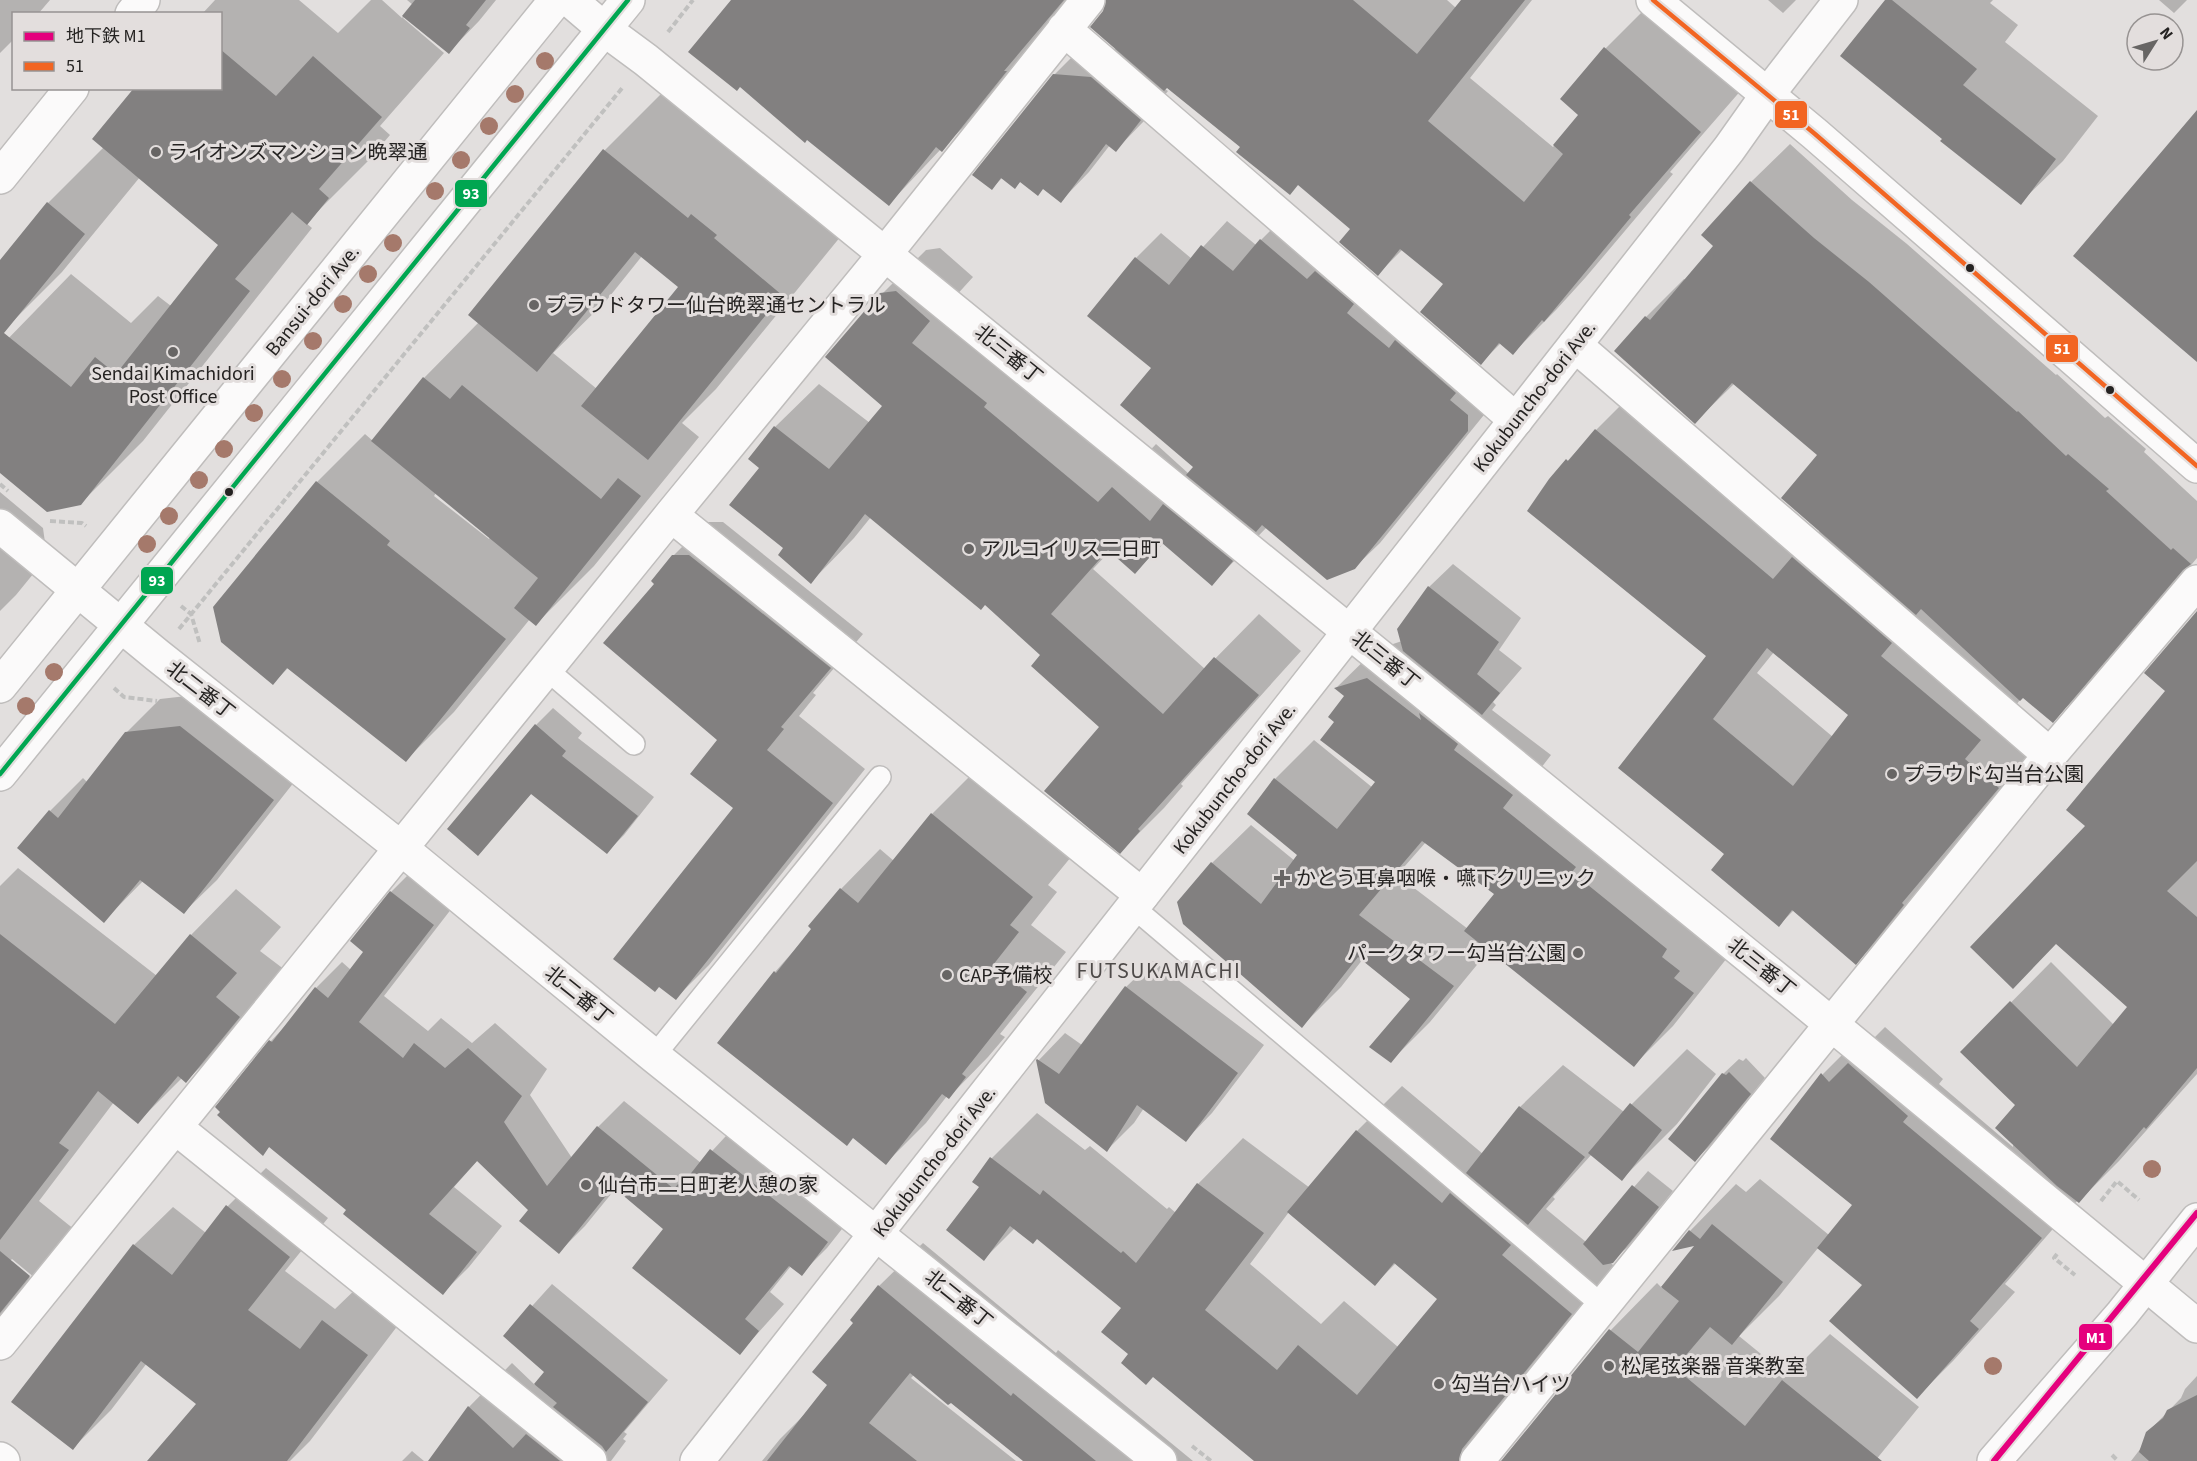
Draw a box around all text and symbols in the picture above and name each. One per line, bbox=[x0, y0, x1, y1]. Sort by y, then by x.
legend bbox=[12, 12, 222, 90]
north arrow bbox=[2125, 12, 2185, 72]
text: N bbox=[2154, 23, 2178, 44]
text: 地下鉄 M1 bbox=[66, 24, 146, 49]
text: 51 bbox=[66, 54, 84, 79]
line badge: 51 bbox=[1774, 100, 1808, 129]
text: 51 bbox=[1783, 104, 1799, 126]
place label: ライオンズマンション晩翠通 bbox=[168, 139, 428, 167]
marker: ライオンズマンション晩翠通 bbox=[149, 145, 163, 159]
line badge: 93 bbox=[454, 179, 488, 208]
text: 93 bbox=[463, 183, 479, 205]
street label: Bansui-dori Ave. bbox=[259, 239, 366, 362]
unlabelled marker bbox=[1964, 262, 1976, 274]
place label: プラウドタワー仙台晩翠通セントラル bbox=[546, 292, 886, 320]
marker: プラウドタワー仙台晩翠通セントラル bbox=[527, 298, 541, 312]
street label: Kokubuncho-dori Ave. bbox=[1467, 315, 1603, 478]
street label: 北三番丁 bbox=[968, 319, 1048, 391]
line badge: 51 bbox=[2045, 334, 2079, 363]
text: 51 bbox=[2054, 338, 2070, 360]
marker: Sendai Kimachidori Post Office bbox=[166, 345, 180, 359]
place label: Sendai Kimachidori Post Office bbox=[91, 360, 255, 411]
unlabelled marker bbox=[2104, 384, 2116, 396]
unlabelled marker bbox=[223, 486, 235, 498]
place label: アルコイリス二日町 bbox=[981, 536, 1160, 564]
marker: アルコイリス二日町 bbox=[962, 542, 976, 556]
line badge: 93 bbox=[140, 566, 174, 595]
text: 93 bbox=[149, 570, 165, 592]
street label: 北三番丁 bbox=[1345, 625, 1425, 697]
street label: 北二番丁 bbox=[160, 655, 241, 726]
street label: Kokubuncho-dori Ave. bbox=[1167, 697, 1303, 860]
place label: プラウド勾当台公園 bbox=[1904, 761, 2084, 789]
marker: プラウド勾当台公園 bbox=[1885, 767, 1899, 781]
place label: かとう耳鼻咽喉・嚥下クリニック bbox=[1296, 865, 1596, 893]
marker: かとう耳鼻咽喉・嚥下クリニック bbox=[1273, 869, 1291, 887]
street label: 北三番丁 bbox=[1721, 932, 1801, 1004]
place label: パークタワー勾当台公園 bbox=[1347, 940, 1566, 968]
marker: パークタワー勾当台公園 bbox=[1571, 946, 1585, 960]
district label: FUTSUKAMACHI bbox=[1077, 955, 1241, 987]
street label: 北二番丁 bbox=[538, 960, 618, 1032]
place label: CAP予備校 bbox=[959, 962, 1053, 990]
marker: CAP予備校 bbox=[940, 968, 954, 982]
street label: Kokubuncho-dori Ave. bbox=[867, 1080, 1003, 1243]
place label: 仙台市二日町老人憩の家 bbox=[598, 1172, 818, 1200]
marker: 仙台市二日町老人憩の家 bbox=[579, 1178, 593, 1192]
street label: 北二番丁 bbox=[918, 1264, 998, 1336]
line badge: M1 bbox=[2078, 1323, 2113, 1351]
text: M1 bbox=[2086, 1327, 2106, 1349]
place label: 松尾弦楽器 音楽教室 bbox=[1621, 1353, 1805, 1381]
marker: 松尾弦楽器 音楽教室 bbox=[1602, 1359, 1616, 1373]
place label: 勾当台ハイツ bbox=[1451, 1371, 1571, 1399]
marker: 勾当台ハイツ bbox=[1432, 1377, 1446, 1391]

